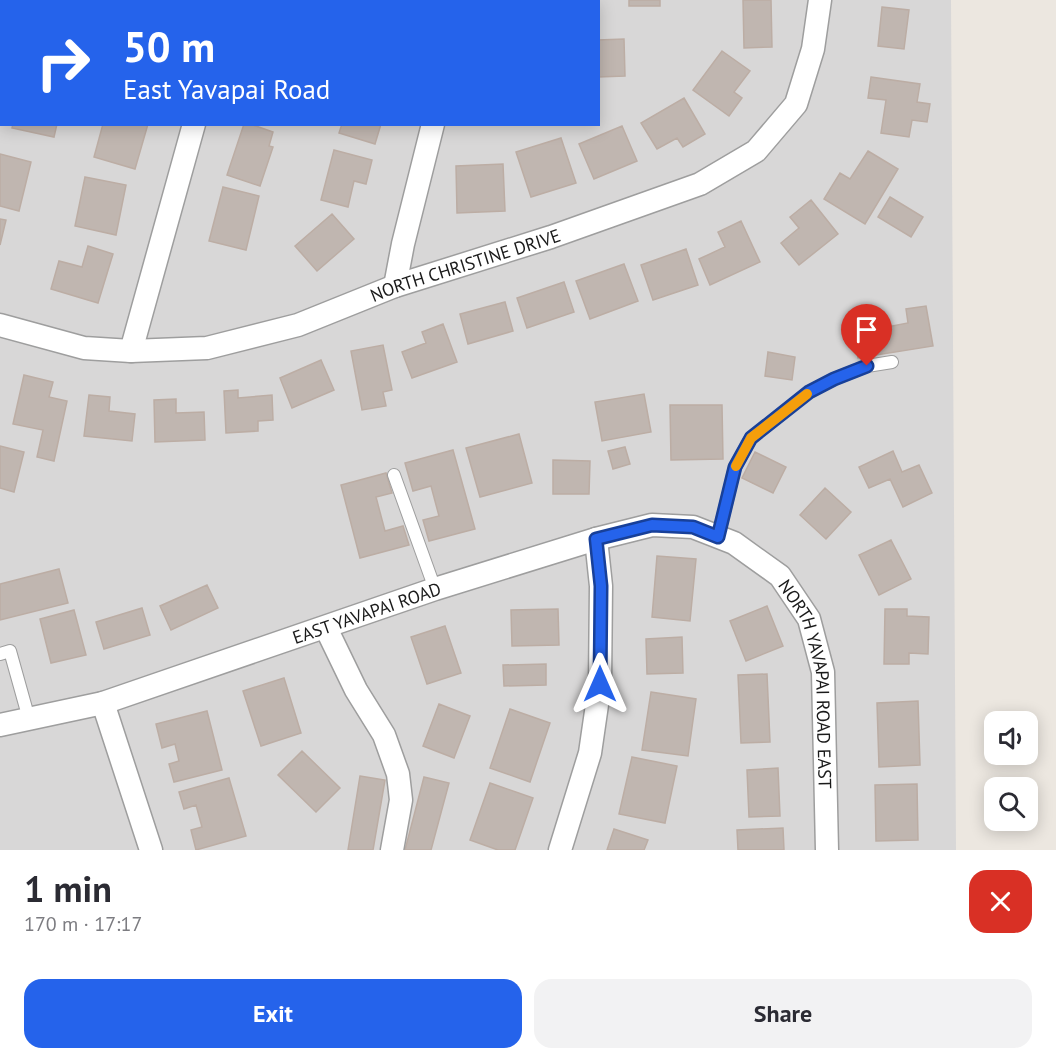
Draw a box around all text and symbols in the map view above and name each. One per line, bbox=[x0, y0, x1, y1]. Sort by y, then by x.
text: 50 m bbox=[123, 19, 215, 74]
icon: right bbox=[24, 24, 102, 102]
text: East Yavapai Road bbox=[123, 72, 330, 106]
street label: NORTH CHRISTINE DRIVE bbox=[367, 223, 563, 306]
pin bbox=[841, 304, 892, 366]
icon: arrive bbox=[850, 313, 883, 346]
street label: NORTH YAVAPAI ROAD EAST bbox=[774, 575, 837, 789]
street label: EAST YAVAPAI ROAD bbox=[289, 576, 444, 649]
position arrow bbox=[568, 652, 632, 716]
map controls bbox=[984, 711, 1038, 831]
button: sound bbox=[984, 711, 1038, 765]
button: search bbox=[984, 777, 1038, 831]
text: 1 min bbox=[24, 865, 112, 912]
button: close bbox=[969, 870, 1032, 933]
text: 170 m · 17:17 bbox=[24, 911, 142, 937]
button: Exit bbox=[24, 979, 522, 1048]
button: Share bbox=[534, 979, 1032, 1048]

